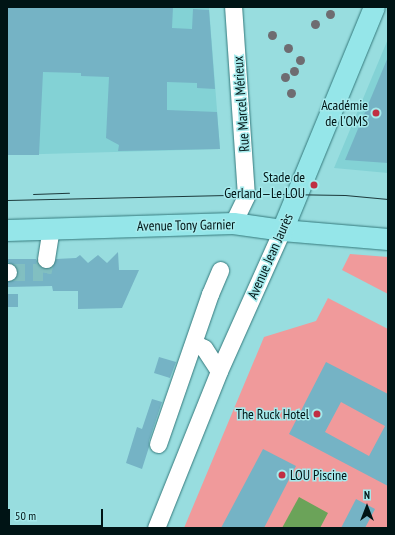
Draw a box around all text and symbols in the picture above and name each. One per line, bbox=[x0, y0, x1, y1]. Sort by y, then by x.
street label: Rue Marcel Mérieux bbox=[229, 56, 253, 152]
place label: Académie de l'OMS bbox=[321, 97, 368, 130]
marker: Académie de l'OMS bbox=[371, 108, 381, 118]
place label: Stade de Gerland—Le LOU bbox=[224, 169, 305, 202]
marker: Stade de Gerland—Le LOU bbox=[308, 179, 320, 191]
street label: Avenue Jean Jaurès bbox=[244, 211, 296, 301]
street label: Avenue Tony Garnier bbox=[136, 216, 236, 234]
place label: The Ruck Hotel bbox=[235, 406, 309, 422]
marker: The Ruck Hotel bbox=[312, 409, 322, 419]
place label: LOU Piscine bbox=[290, 467, 347, 483]
marker: LOU Piscine bbox=[277, 470, 287, 480]
north arrow bbox=[347, 487, 387, 527]
text: N bbox=[364, 488, 370, 502]
scale bar bbox=[10, 501, 105, 527]
text: 50 m bbox=[15, 508, 36, 523]

